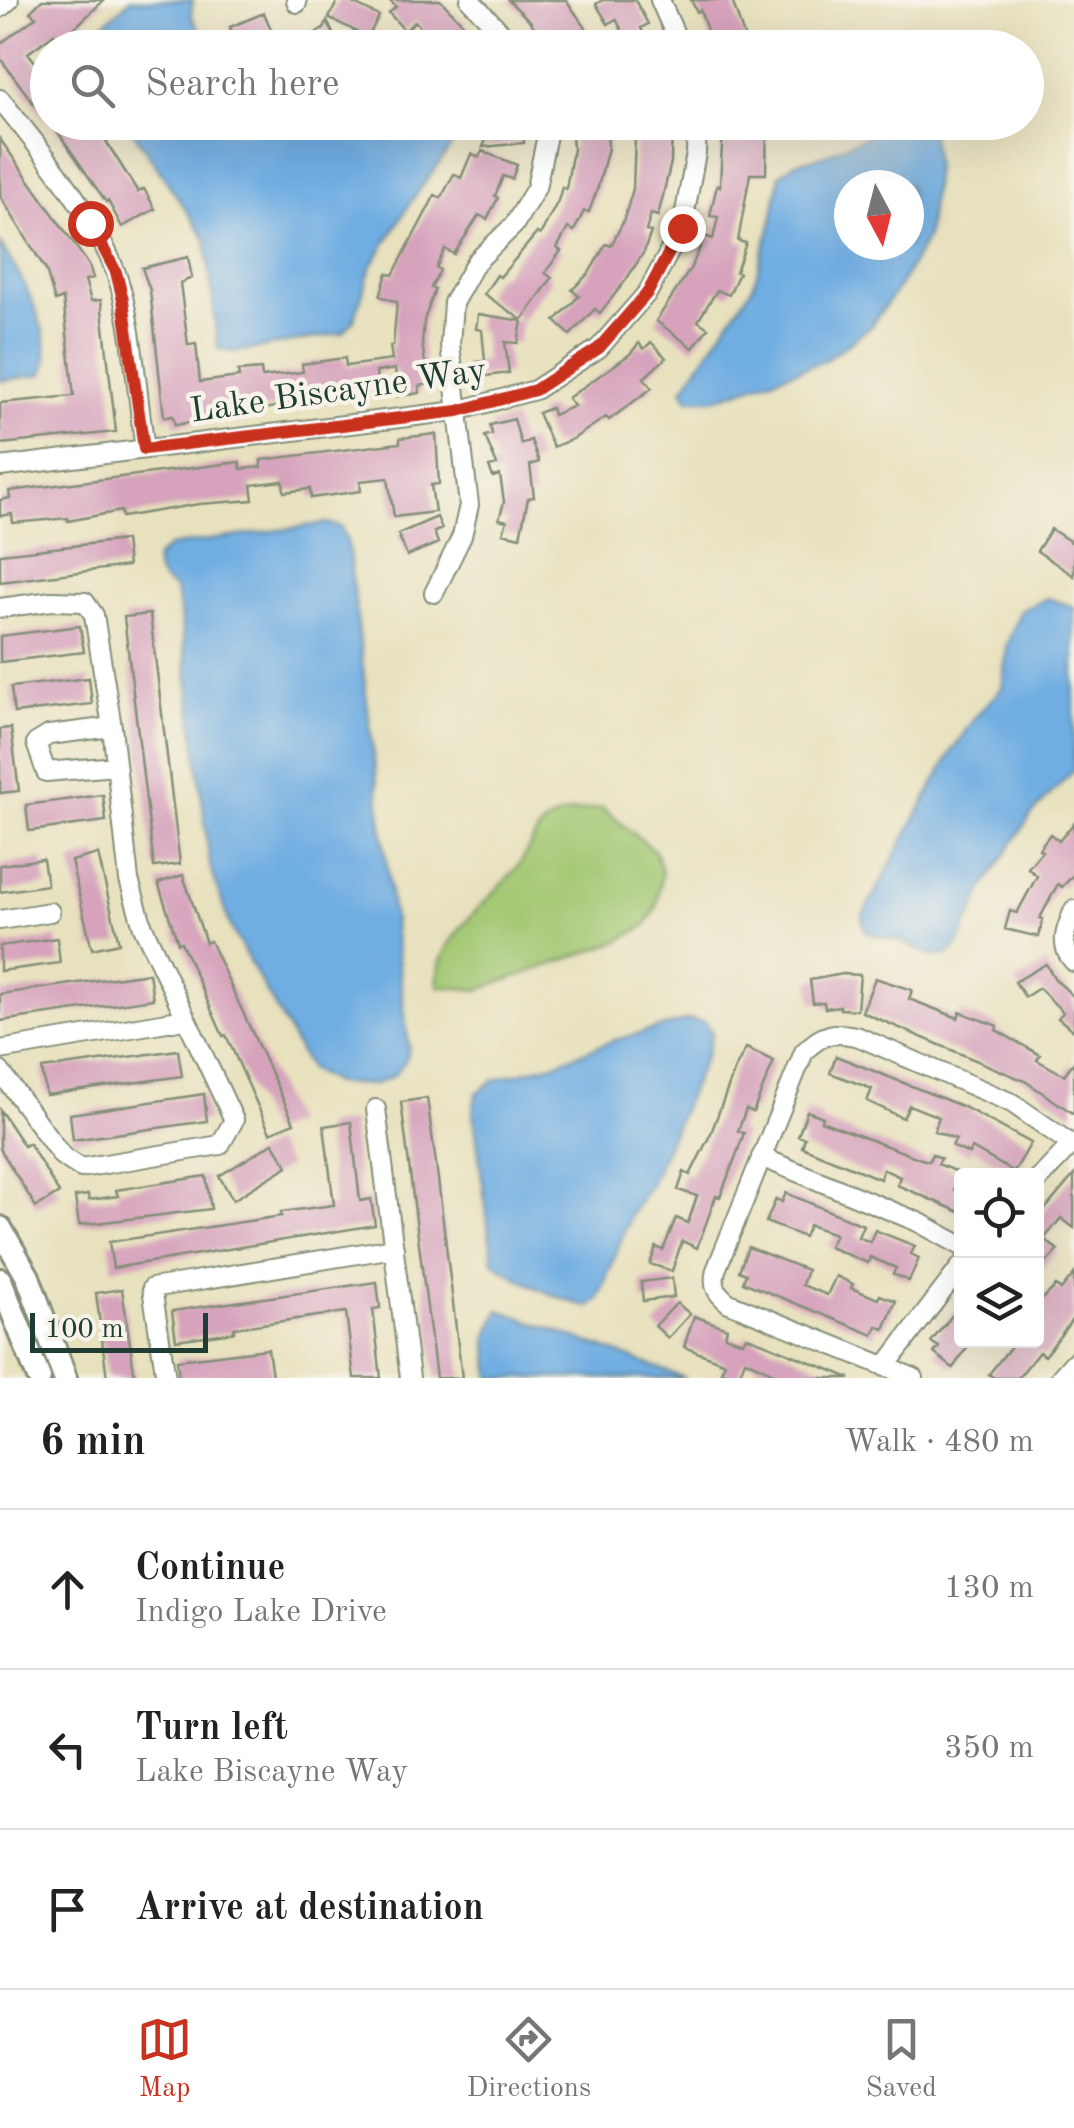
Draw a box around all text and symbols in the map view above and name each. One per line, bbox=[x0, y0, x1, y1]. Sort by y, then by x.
search box bbox=[30, 30, 1044, 140]
icon: search bbox=[65, 58, 120, 113]
text: Search here bbox=[145, 66, 340, 104]
north arrow bbox=[834, 170, 924, 260]
route start bbox=[68, 201, 114, 247]
route end bbox=[660, 206, 706, 252]
street label: Lake Biscayne Way bbox=[188, 353, 489, 430]
map controls bbox=[954, 1168, 1044, 1348]
button: locate bbox=[954, 1168, 1044, 1258]
button: layers bbox=[954, 1258, 1044, 1348]
scale bar bbox=[30, 1308, 208, 1352]
text: 100 m bbox=[45, 1316, 124, 1344]
text: 6 min bbox=[40, 1422, 146, 1464]
text: Walk · 480 m bbox=[844, 1427, 1034, 1459]
text: Continue bbox=[135, 1550, 285, 1588]
icon: ahead bbox=[40, 1562, 95, 1617]
text: 130 m bbox=[944, 1573, 1034, 1605]
text: Indigo Lake Drive bbox=[135, 1597, 387, 1629]
text: Turn left bbox=[135, 1710, 288, 1748]
icon: left bbox=[40, 1722, 95, 1777]
text: 350 m bbox=[944, 1733, 1034, 1765]
text: Lake Biscayne Way bbox=[135, 1757, 408, 1789]
icon: arrive bbox=[40, 1882, 95, 1937]
text: Arrive at destination bbox=[135, 1890, 484, 1928]
tab: Map bbox=[137, 2012, 192, 2107]
tab: Directions bbox=[467, 2012, 591, 2107]
tab: Saved bbox=[865, 2012, 937, 2107]

